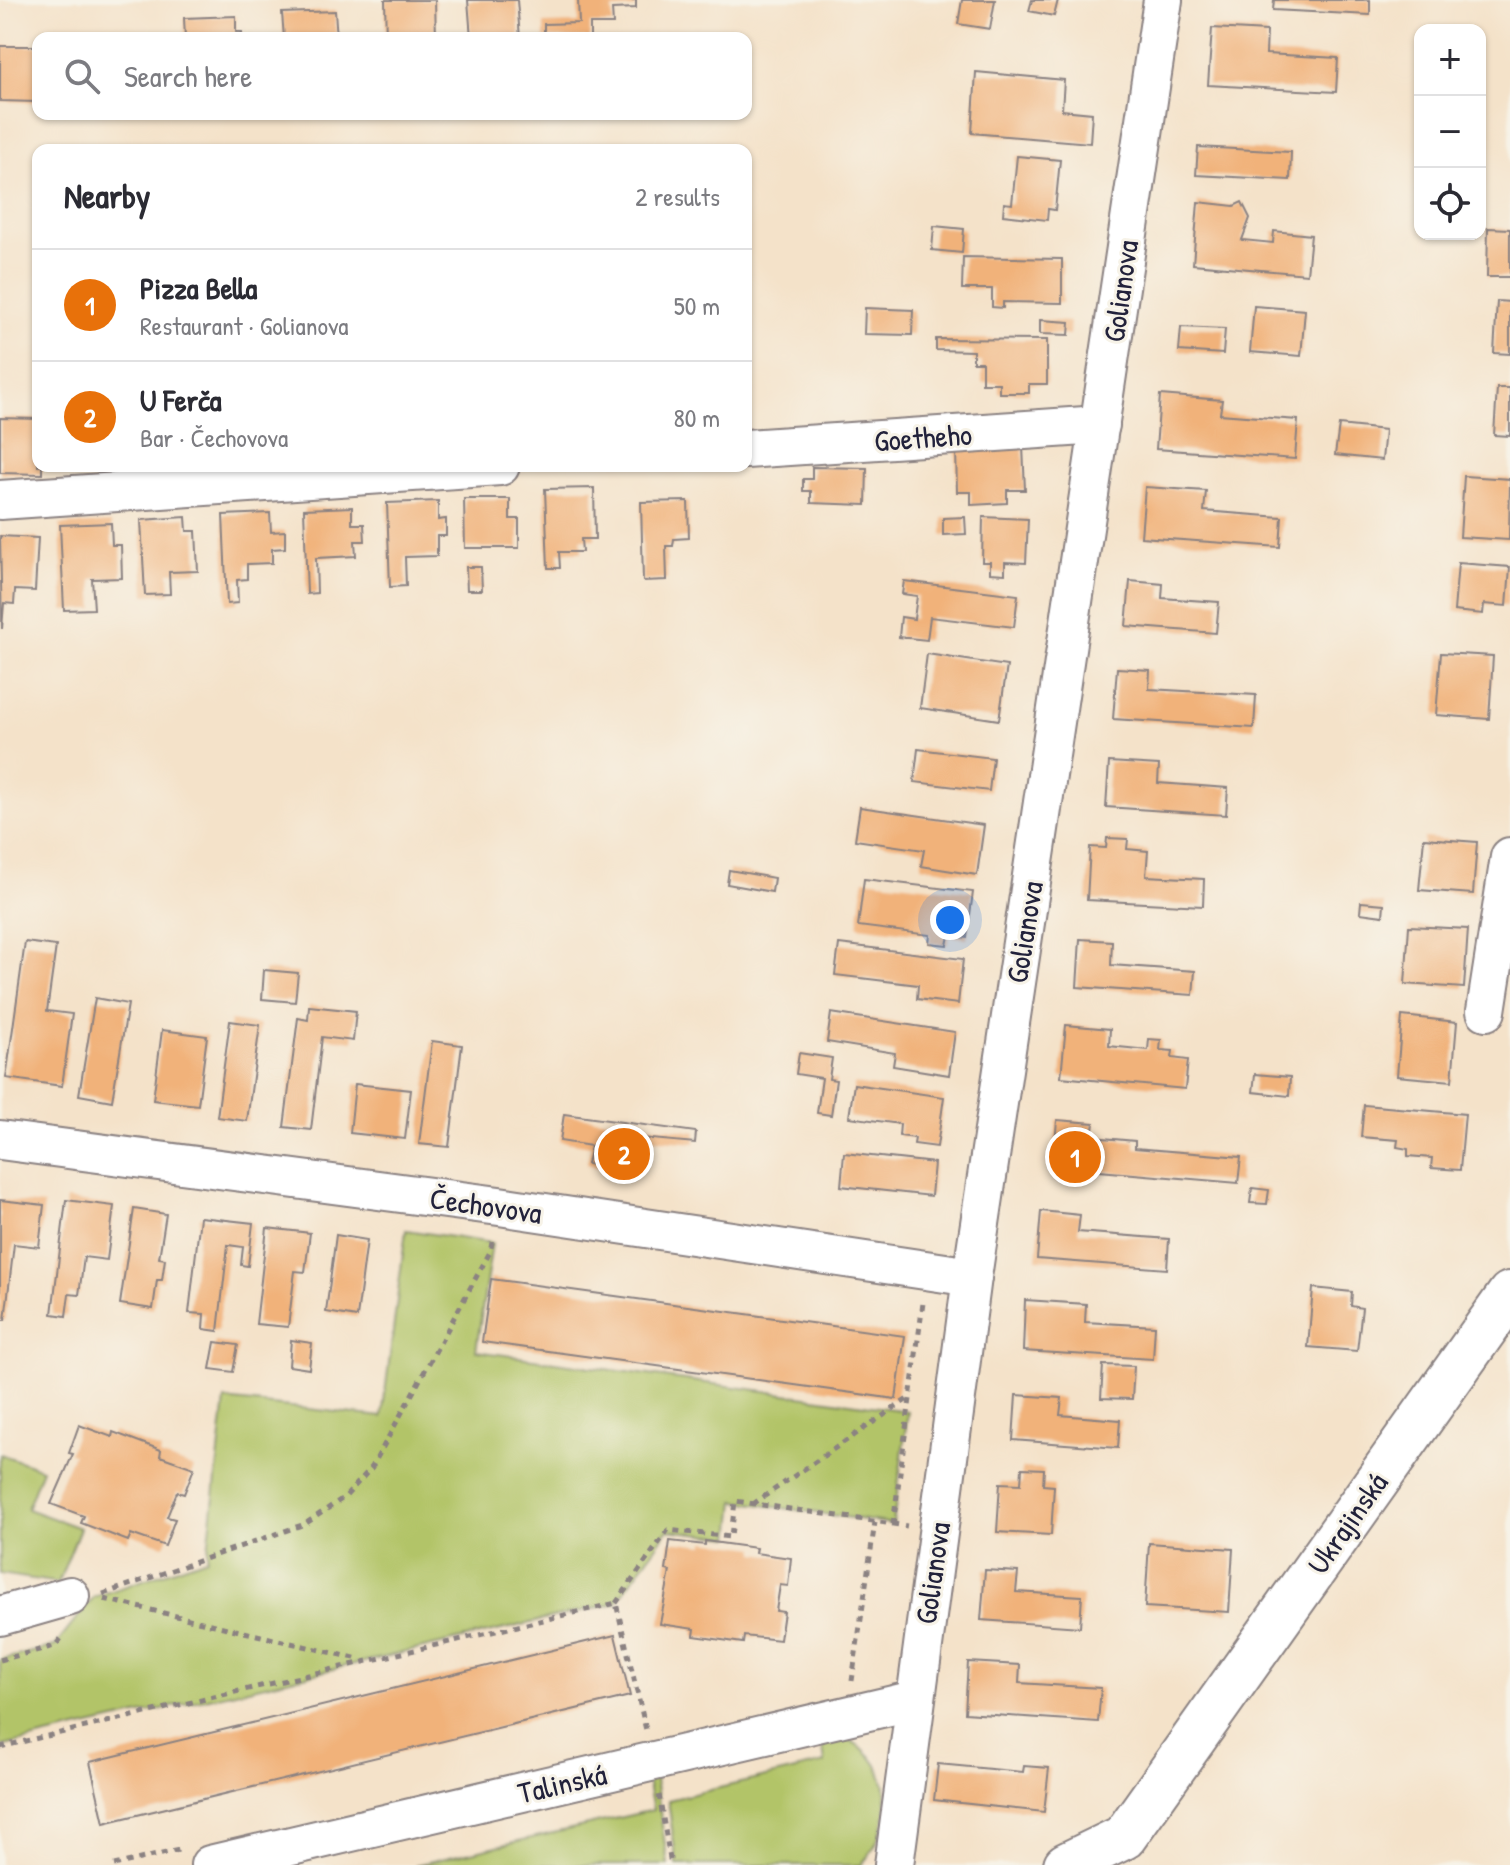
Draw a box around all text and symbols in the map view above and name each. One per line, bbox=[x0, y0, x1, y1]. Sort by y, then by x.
map controls bbox=[1414, 24, 1486, 240]
button: + bbox=[1414, 24, 1486, 96]
search box bbox=[32, 32, 752, 120]
icon: search bbox=[60, 54, 104, 98]
text: Search here bbox=[124, 56, 252, 96]
button: − bbox=[1414, 96, 1486, 168]
button: locate bbox=[1414, 168, 1486, 240]
text: Nearby bbox=[64, 173, 150, 219]
text: 2 results bbox=[635, 179, 720, 214]
street label: Golianova bbox=[1093, 237, 1147, 344]
text: Pizza Bella bbox=[140, 268, 257, 308]
text: 1 bbox=[85, 288, 95, 323]
text: 50 m bbox=[674, 288, 720, 323]
text: Restaurant · Golianova bbox=[140, 308, 348, 343]
text: U Ferča bbox=[140, 380, 222, 420]
text: 2 bbox=[84, 400, 96, 435]
text: 80 m bbox=[673, 400, 720, 435]
street label: Goetheho bbox=[873, 414, 973, 460]
text: Bar · Čechovova bbox=[140, 420, 288, 455]
street label: Golianova bbox=[996, 878, 1052, 986]
your location bbox=[930, 900, 970, 940]
pin: 2 bbox=[598, 1124, 650, 1184]
pin: 1 bbox=[1049, 1127, 1101, 1187]
street label: Čechovova bbox=[427, 1177, 545, 1233]
street label: Ukrajinská bbox=[1298, 1464, 1397, 1582]
street label: Golianova bbox=[905, 1519, 959, 1626]
street label: Talinská bbox=[514, 1753, 610, 1813]

